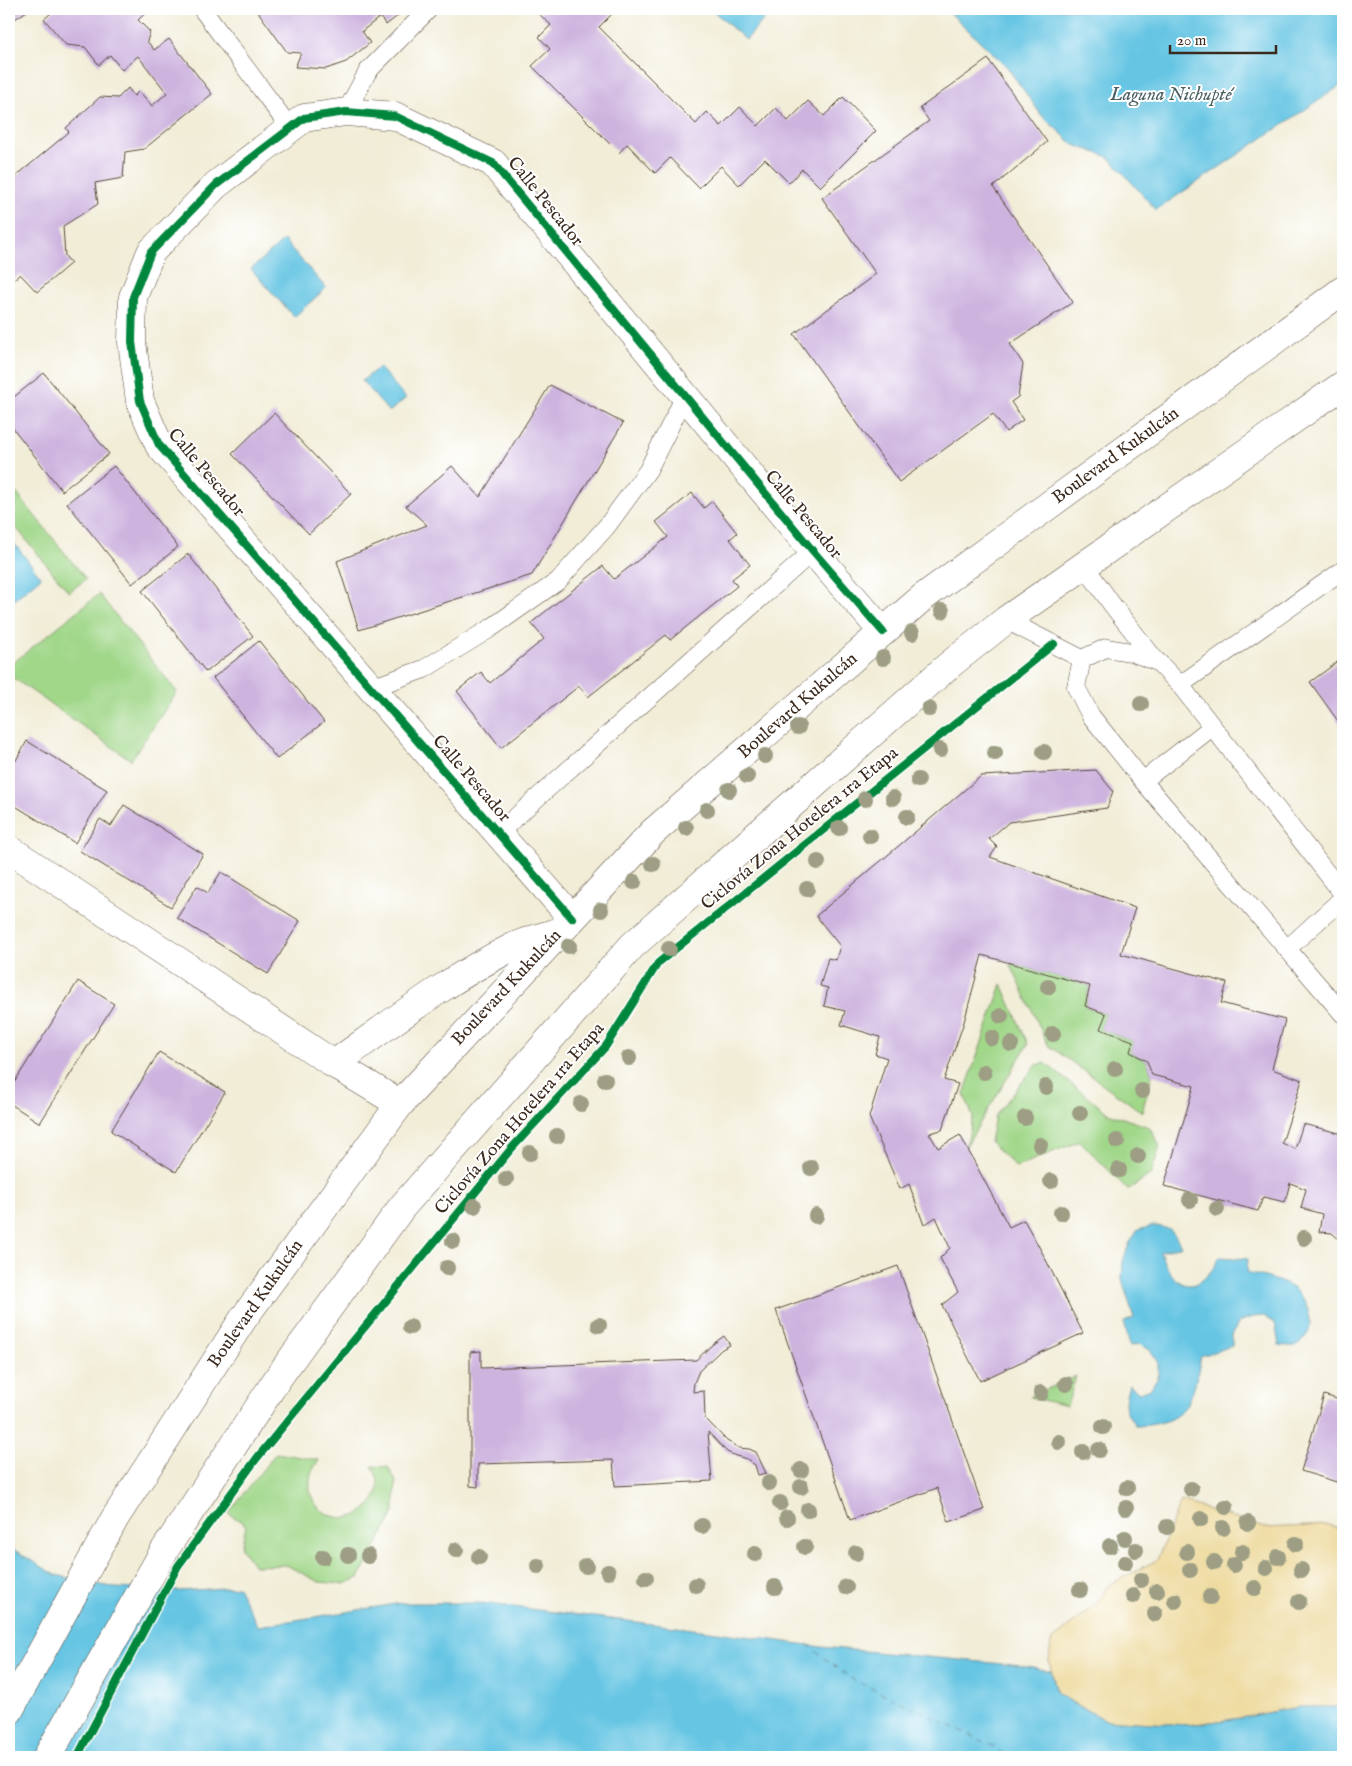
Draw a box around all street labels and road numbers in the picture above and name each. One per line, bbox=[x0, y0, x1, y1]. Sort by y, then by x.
street label: Calle Pescador bbox=[502, 153, 588, 252]
street label: Boulevard Kukulcán bbox=[1048, 402, 1184, 510]
street label: Calle Pescador bbox=[162, 424, 250, 522]
street label: Calle Pescador bbox=[759, 466, 847, 564]
street label: Boulevard Kukulcán bbox=[733, 648, 863, 764]
street label: Calle Pescador bbox=[427, 730, 516, 828]
street label: Ciclovía Zona Hotelera 1ra Etapa bbox=[697, 742, 904, 916]
street label: Boulevard Kukulcán bbox=[447, 925, 567, 1051]
street label: Ciclovía Zona Hotelera 1ra Etapa bbox=[430, 1018, 610, 1220]
street label: Boulevard Kukulcán bbox=[203, 1235, 309, 1372]

